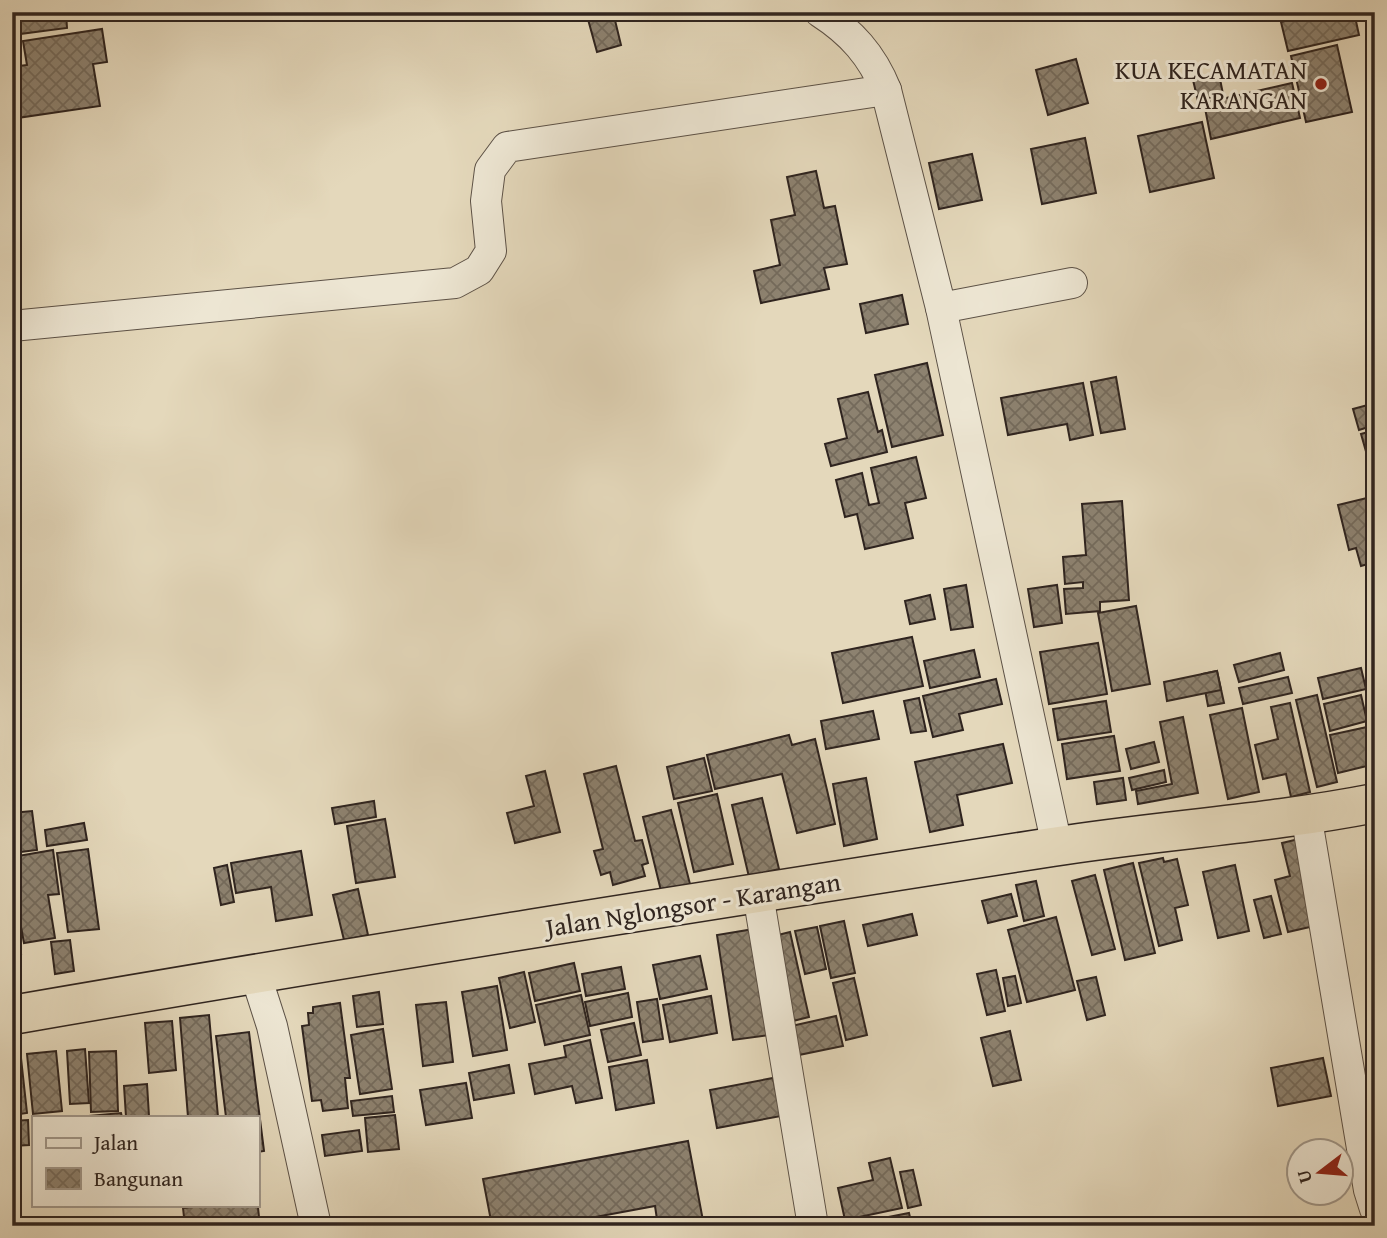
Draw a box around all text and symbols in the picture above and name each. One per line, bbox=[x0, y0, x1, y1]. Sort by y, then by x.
place label: KUA KECAMATAN KARANGAN bbox=[1115, 50, 1307, 119]
marker: KUA KECAMATAN KARANGAN bbox=[1313, 76, 1329, 92]
street label: Jalan Nglongsor - Karangan bbox=[540, 861, 844, 947]
legend bbox=[32, 1116, 259, 1206]
text: Jalan bbox=[91, 1127, 138, 1158]
north arrow bbox=[1286, 1136, 1356, 1206]
text: Bangunan bbox=[94, 1163, 183, 1194]
text: U bbox=[1288, 1166, 1319, 1187]

